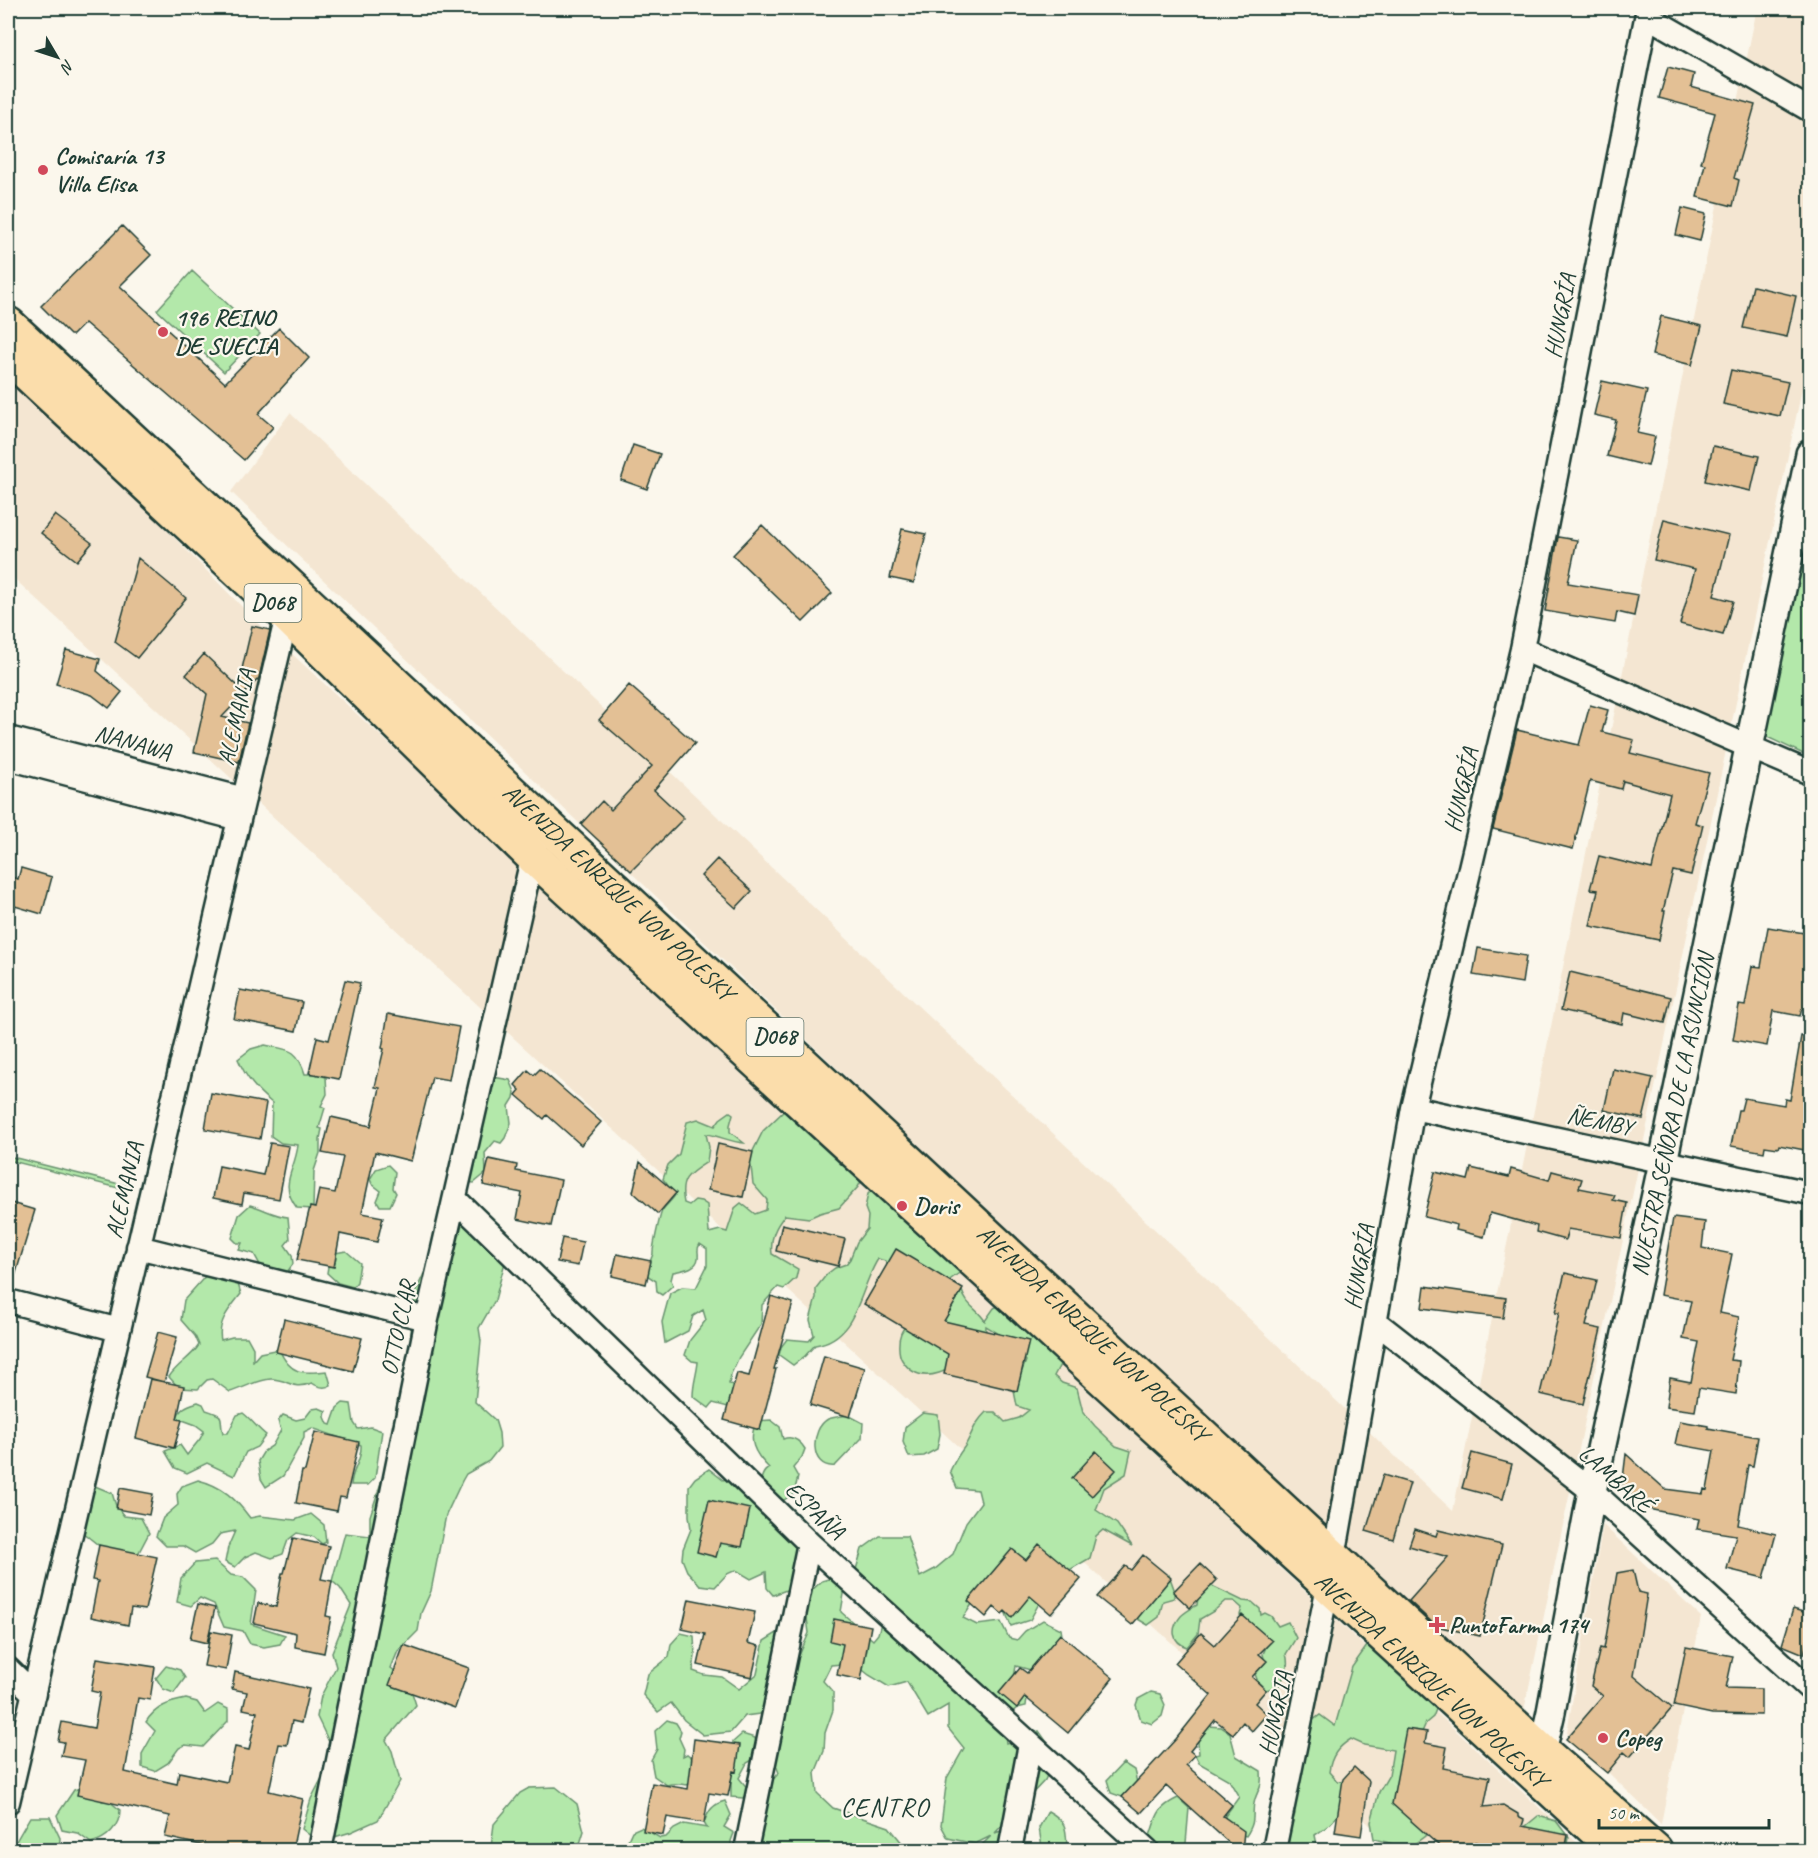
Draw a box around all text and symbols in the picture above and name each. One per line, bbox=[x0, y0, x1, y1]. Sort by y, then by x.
north arrow bbox=[27, 27, 87, 87]
text: N bbox=[55, 56, 79, 78]
place label: Comisaría 13 Villa Elisa bbox=[55, 141, 165, 199]
marker: Comisaría 13 Villa Elisa bbox=[36, 163, 50, 177]
street label: HUNGRÍA bbox=[1537, 270, 1583, 361]
place label: 196 REINO DE SUECIA bbox=[175, 303, 279, 361]
marker: 196 REINO DE SUECIA bbox=[156, 325, 170, 339]
road number: D068 bbox=[244, 584, 302, 622]
street label: ALEMANIA bbox=[210, 665, 262, 768]
street label: NANAWA bbox=[91, 717, 175, 767]
street label: HUNGRÍA bbox=[1437, 744, 1485, 835]
street label: AVENIDA ENRIQUE VON POLESKY bbox=[497, 777, 744, 1010]
street label: NUESTRA SEÑORA DE LA ASUNCIÓN bbox=[1624, 948, 1722, 1278]
road number: D068 bbox=[746, 1018, 804, 1056]
street label: ÑEMBY bbox=[1564, 1099, 1638, 1143]
street label: ALEMANIA bbox=[98, 1138, 150, 1241]
place label: Doris bbox=[914, 1191, 961, 1221]
marker: Doris bbox=[895, 1199, 909, 1213]
street label: AVENIDA ENRIQUE VON POLESKY bbox=[971, 1218, 1219, 1452]
street label: HUNGRÍA bbox=[1337, 1222, 1381, 1312]
street label: OTTO CLAR bbox=[373, 1276, 423, 1378]
street label: LAMBARÉ bbox=[1572, 1438, 1662, 1522]
street label: ESPAÑA bbox=[779, 1474, 852, 1546]
street label: AVENIDA ENRIQUE VON POLESKY bbox=[1309, 1566, 1558, 1797]
place label: PuntoFarma 174 bbox=[1449, 1610, 1591, 1640]
marker: PuntoFarma 174 bbox=[1430, 1618, 1444, 1632]
street label: HUNGRIA bbox=[1251, 1667, 1299, 1758]
place label: Copeg bbox=[1615, 1723, 1663, 1753]
marker: Copeg bbox=[1596, 1731, 1610, 1745]
district label: CENTRO bbox=[841, 1791, 931, 1824]
scale bar bbox=[1599, 1792, 1768, 1830]
text: 50 m bbox=[1608, 1802, 1641, 1824]

